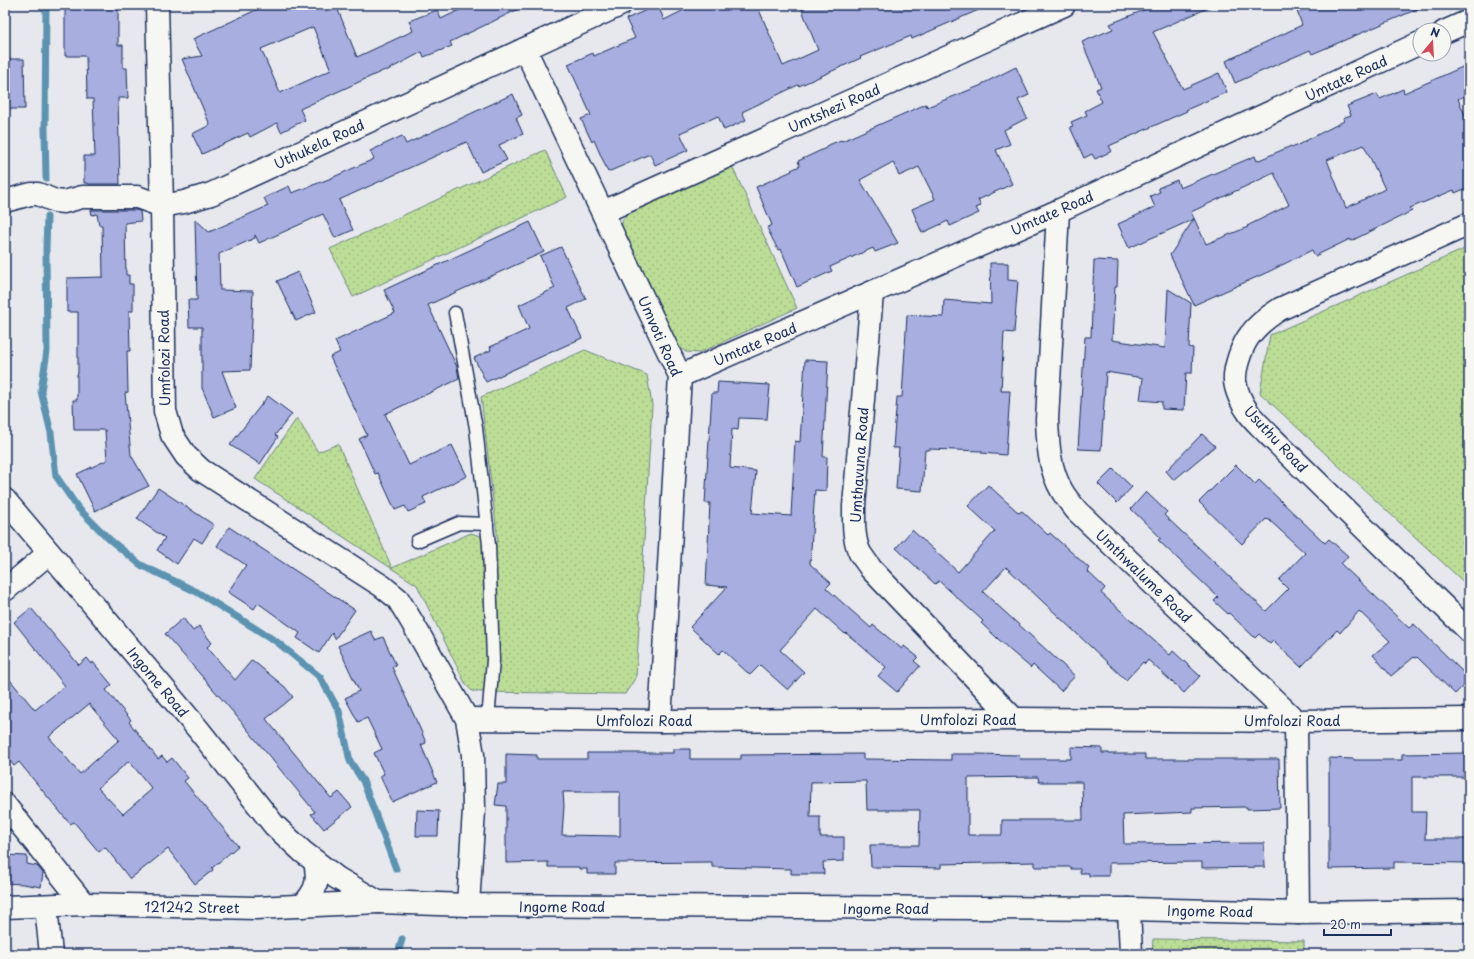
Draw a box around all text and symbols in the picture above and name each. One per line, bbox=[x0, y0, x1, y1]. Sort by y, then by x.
north arrow bbox=[1412, 22, 1452, 62]
text: N bbox=[1428, 23, 1442, 42]
street label: Umtate Road bbox=[1301, 50, 1391, 106]
street label: Umtshezi Road bbox=[784, 78, 884, 138]
street label: Uthukela Road bbox=[270, 114, 368, 174]
street label: Umtate Road bbox=[1007, 185, 1097, 241]
street label: Umvoti Road bbox=[633, 292, 687, 380]
street label: Umfolozi Road bbox=[153, 309, 175, 407]
street label: Umtate Road bbox=[710, 317, 800, 371]
street label: Usuthu Road bbox=[1239, 401, 1313, 477]
street label: Umthavuna Road bbox=[844, 406, 874, 524]
street label: Umthwalume Road bbox=[1091, 524, 1197, 628]
street label: Ingome Road bbox=[122, 642, 194, 722]
street label: Umfolozi Road bbox=[920, 709, 1016, 730]
street label: Umfolozi Road bbox=[596, 710, 692, 731]
street label: Umfolozi Road bbox=[1244, 710, 1340, 731]
street label: 121242 Street bbox=[144, 896, 240, 918]
street label: Ingome Road bbox=[519, 896, 605, 917]
street label: Ingome Road bbox=[843, 898, 929, 919]
street label: Ingome Road bbox=[1167, 900, 1253, 922]
scale bar bbox=[1324, 911, 1391, 937]
text: 20 m bbox=[1330, 915, 1361, 933]

